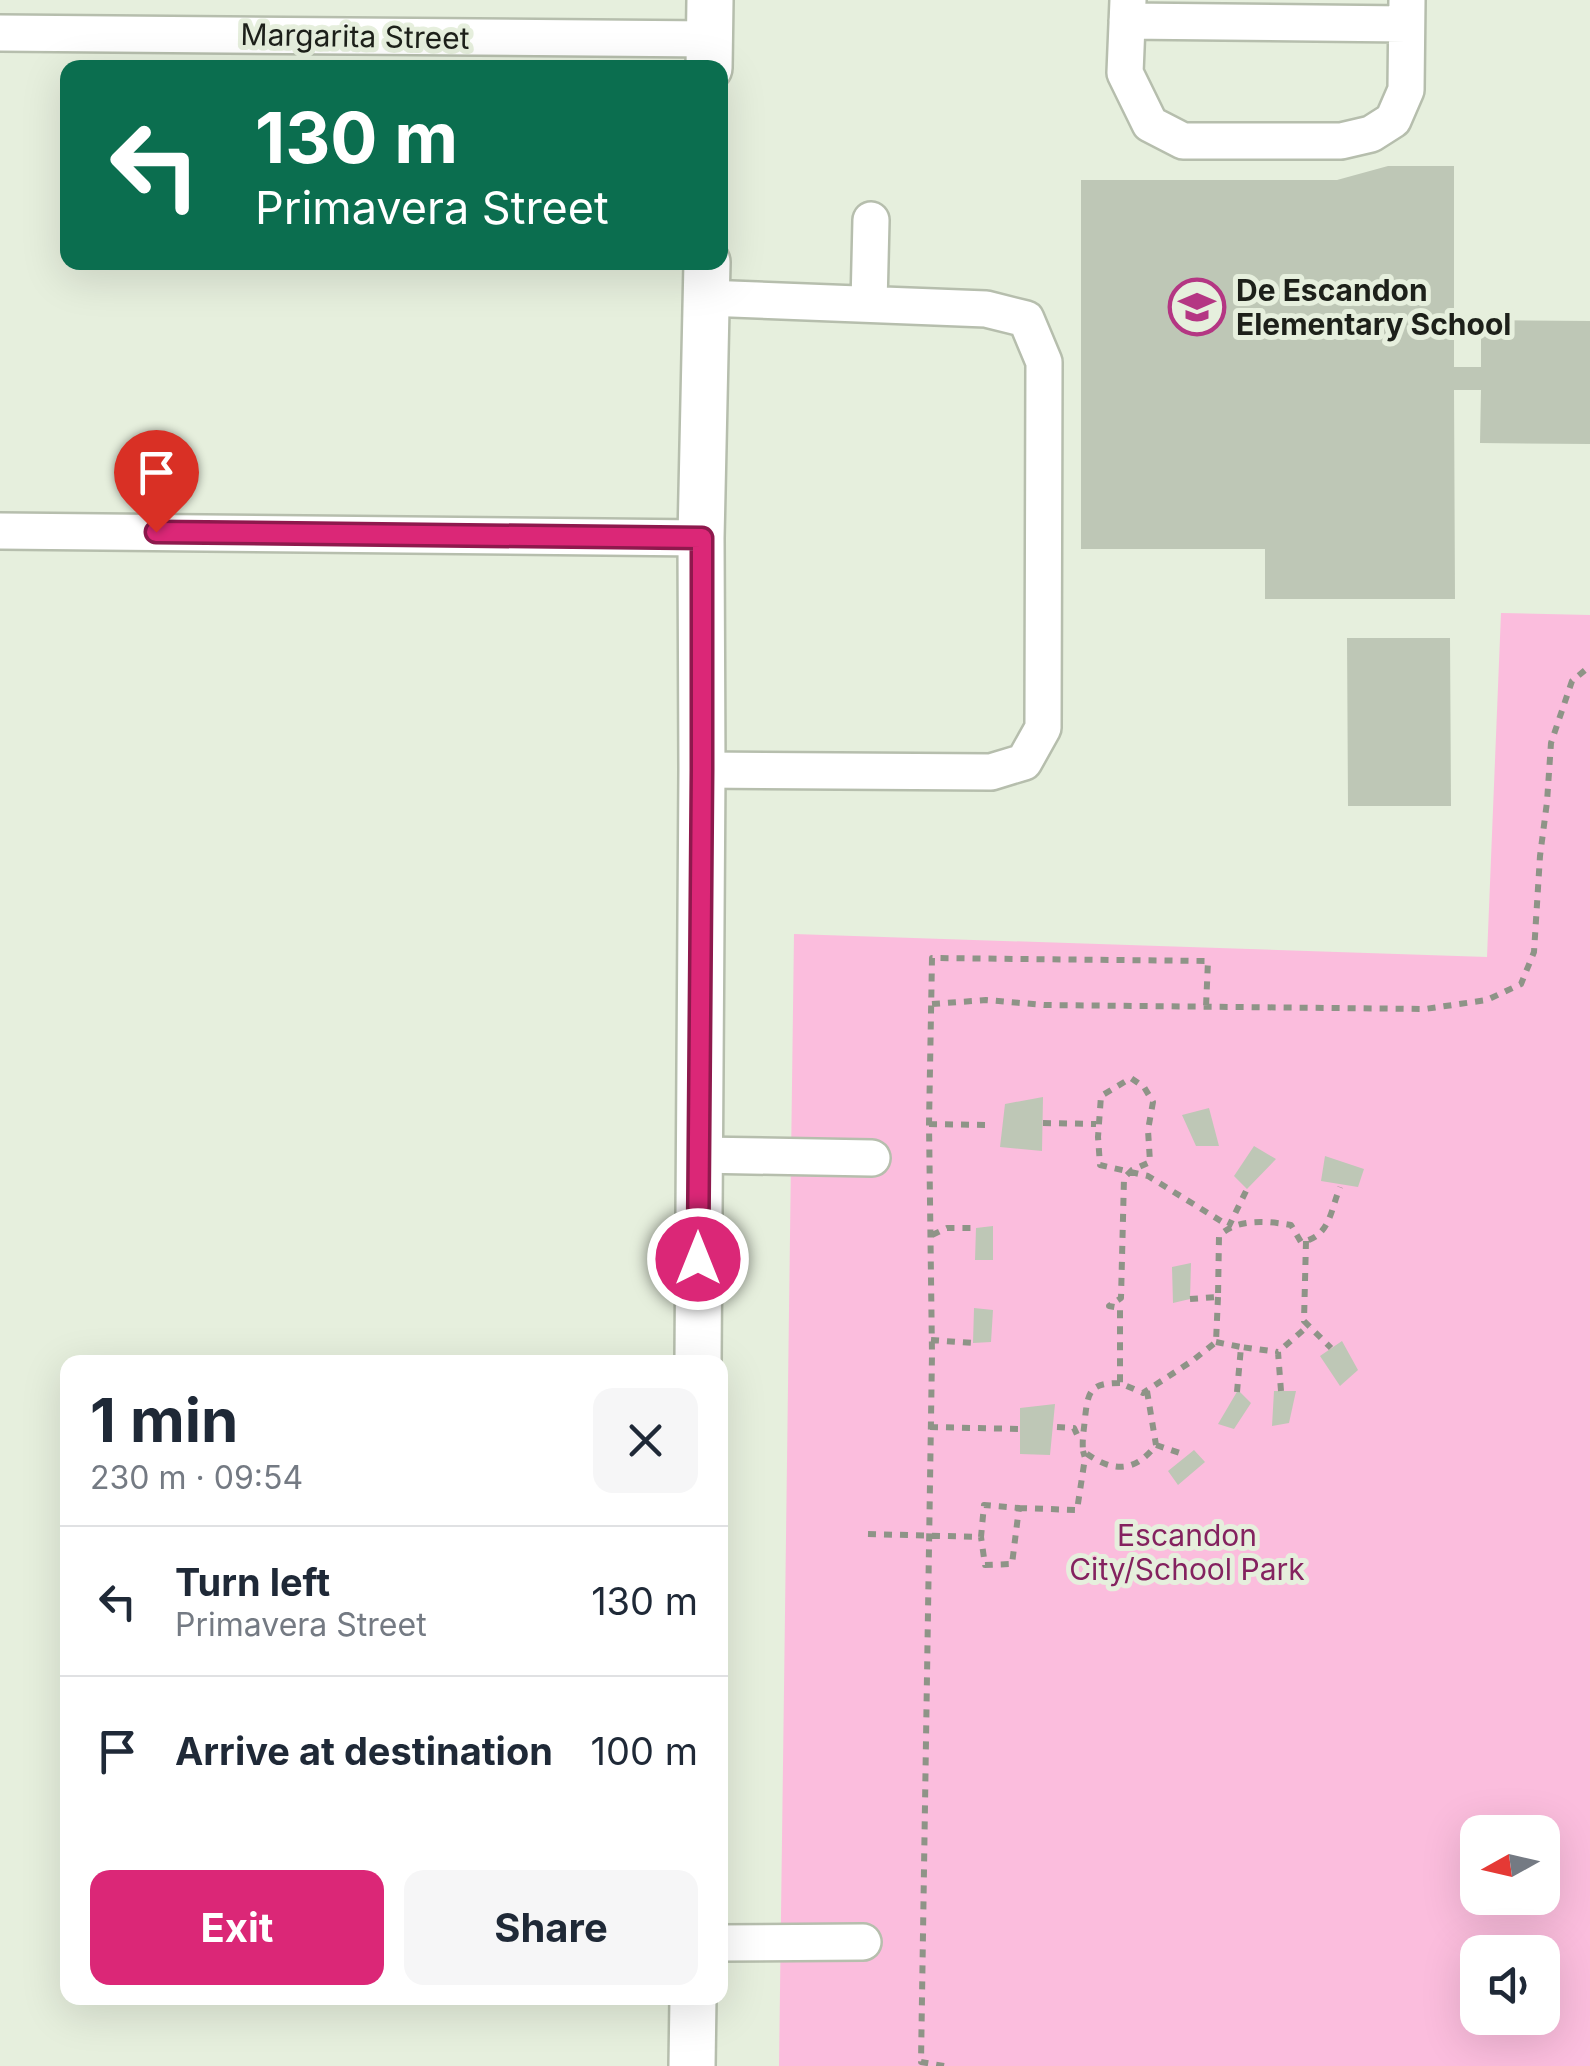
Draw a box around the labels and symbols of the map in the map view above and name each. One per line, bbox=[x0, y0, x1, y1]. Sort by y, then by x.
street label: Margarita Street bbox=[240, 16, 470, 56]
place label: De Escandon Elementary School bbox=[1236, 272, 1511, 342]
school or university icon: De Escandon Elementary School bbox=[1167, 277, 1227, 337]
pin bbox=[114, 430, 199, 533]
position arrow bbox=[646, 1207, 750, 1311]
park label: Escandon City/School Park bbox=[1069, 1517, 1305, 1587]
north arrow bbox=[1460, 1815, 1560, 1915]

